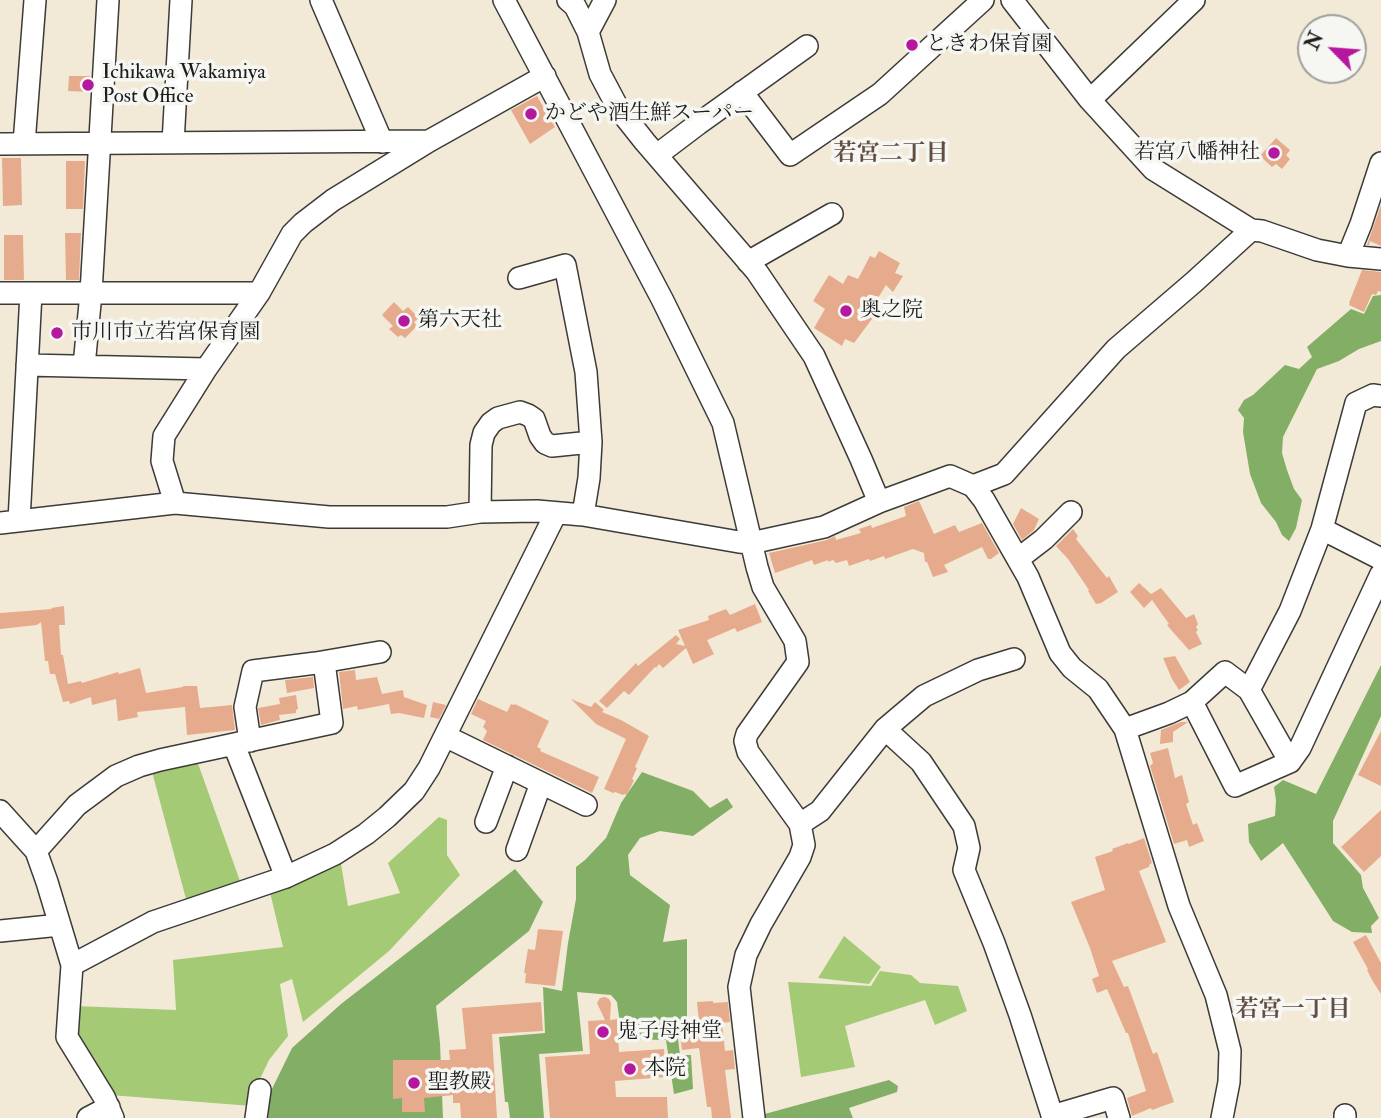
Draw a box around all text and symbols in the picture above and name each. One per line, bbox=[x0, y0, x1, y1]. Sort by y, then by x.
north arrow bbox=[1297, 14, 1367, 84]
text: N bbox=[1300, 28, 1329, 54]
place label: ときわ保育園 bbox=[926, 32, 1052, 58]
marker: ときわ保育園 bbox=[904, 37, 920, 53]
place label: Ichikawa Wakamiya Post Office bbox=[102, 60, 266, 110]
marker: Ichikawa Wakamiya Post Office bbox=[80, 77, 96, 93]
place label: かどや酒生鮮スーパー bbox=[545, 101, 754, 127]
marker: かどや酒生鮮スーパー bbox=[523, 106, 539, 122]
place label: 若宮八幡神社 bbox=[1134, 140, 1260, 166]
district label: 若宮二丁目 bbox=[834, 141, 948, 169]
marker: 若宮八幡神社 bbox=[1266, 145, 1282, 161]
place label: 奥之院 bbox=[860, 298, 923, 324]
marker: 奥之院 bbox=[838, 303, 854, 319]
place label: 第六天社 bbox=[418, 308, 502, 334]
marker: 第六天社 bbox=[396, 313, 412, 329]
place label: 市川市立若宮保育園 bbox=[71, 320, 260, 346]
marker: 市川市立若宮保育園 bbox=[49, 325, 65, 341]
district label: 若宮一丁目 bbox=[1236, 997, 1350, 1025]
place label: 鬼子母神堂 bbox=[617, 1019, 722, 1045]
marker: 鬼子母神堂 bbox=[595, 1024, 611, 1040]
place label: 本院 bbox=[644, 1056, 686, 1082]
marker: 本院 bbox=[622, 1061, 638, 1077]
place label: 聖教殿 bbox=[428, 1070, 491, 1096]
marker: 聖教殿 bbox=[406, 1075, 422, 1091]

